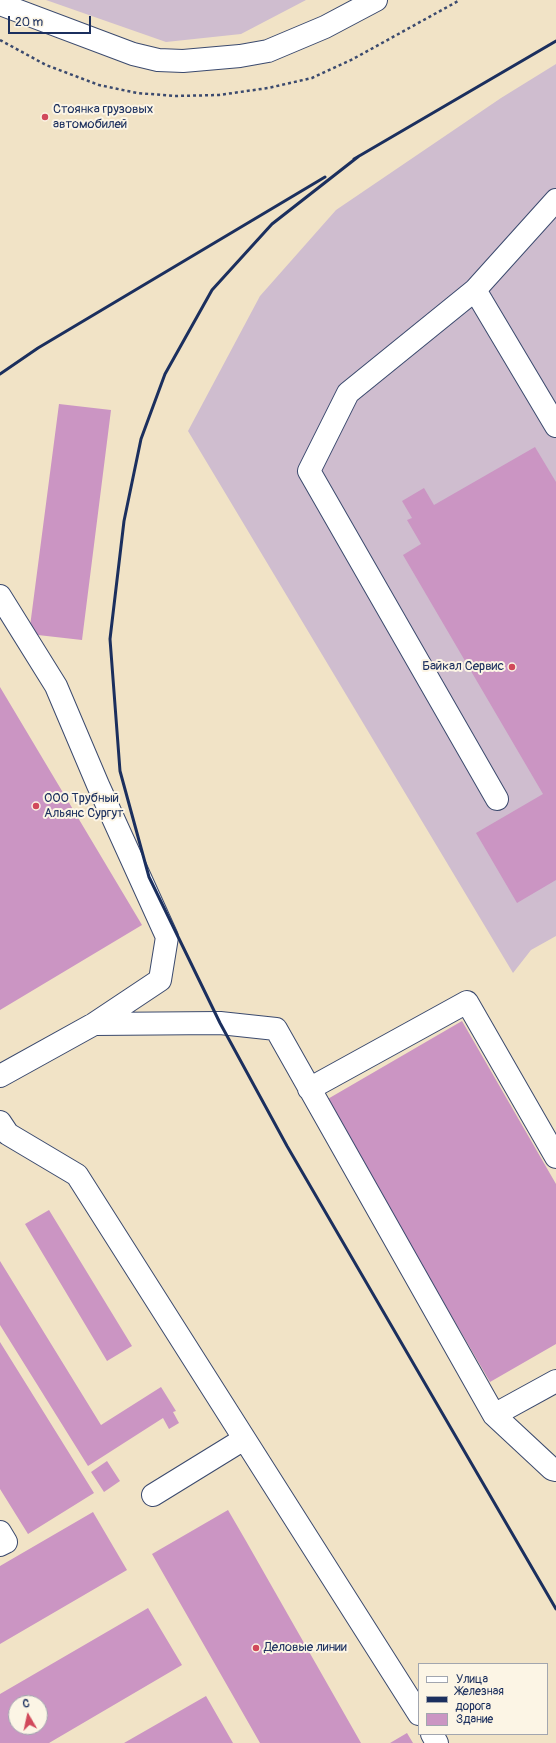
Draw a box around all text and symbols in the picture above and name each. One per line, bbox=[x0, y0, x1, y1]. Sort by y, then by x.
scale bar bbox=[10, 8, 93, 34]
text: 20 m bbox=[15, 15, 43, 30]
place label: Стоянка грузовых автомобилей bbox=[53, 102, 153, 133]
marker: Стоянка грузовых автомобилей bbox=[40, 112, 50, 122]
place label: Байкал Сервис bbox=[422, 659, 504, 675]
marker: Байкал Сервис bbox=[507, 662, 517, 672]
place label: ООО Трубный Альянс Сургут bbox=[44, 791, 123, 822]
marker: ООО Трубный Альянс Сургут bbox=[31, 801, 41, 811]
place label: Деловые линии bbox=[264, 1640, 347, 1656]
marker: Деловые линии bbox=[251, 1643, 261, 1653]
legend bbox=[418, 1663, 548, 1735]
text: Улица bbox=[456, 1672, 488, 1687]
text: Железная дорога bbox=[456, 1684, 504, 1714]
north arrow bbox=[8, 1695, 48, 1735]
text: С bbox=[22, 1697, 31, 1711]
text: Здание bbox=[456, 1712, 493, 1727]

